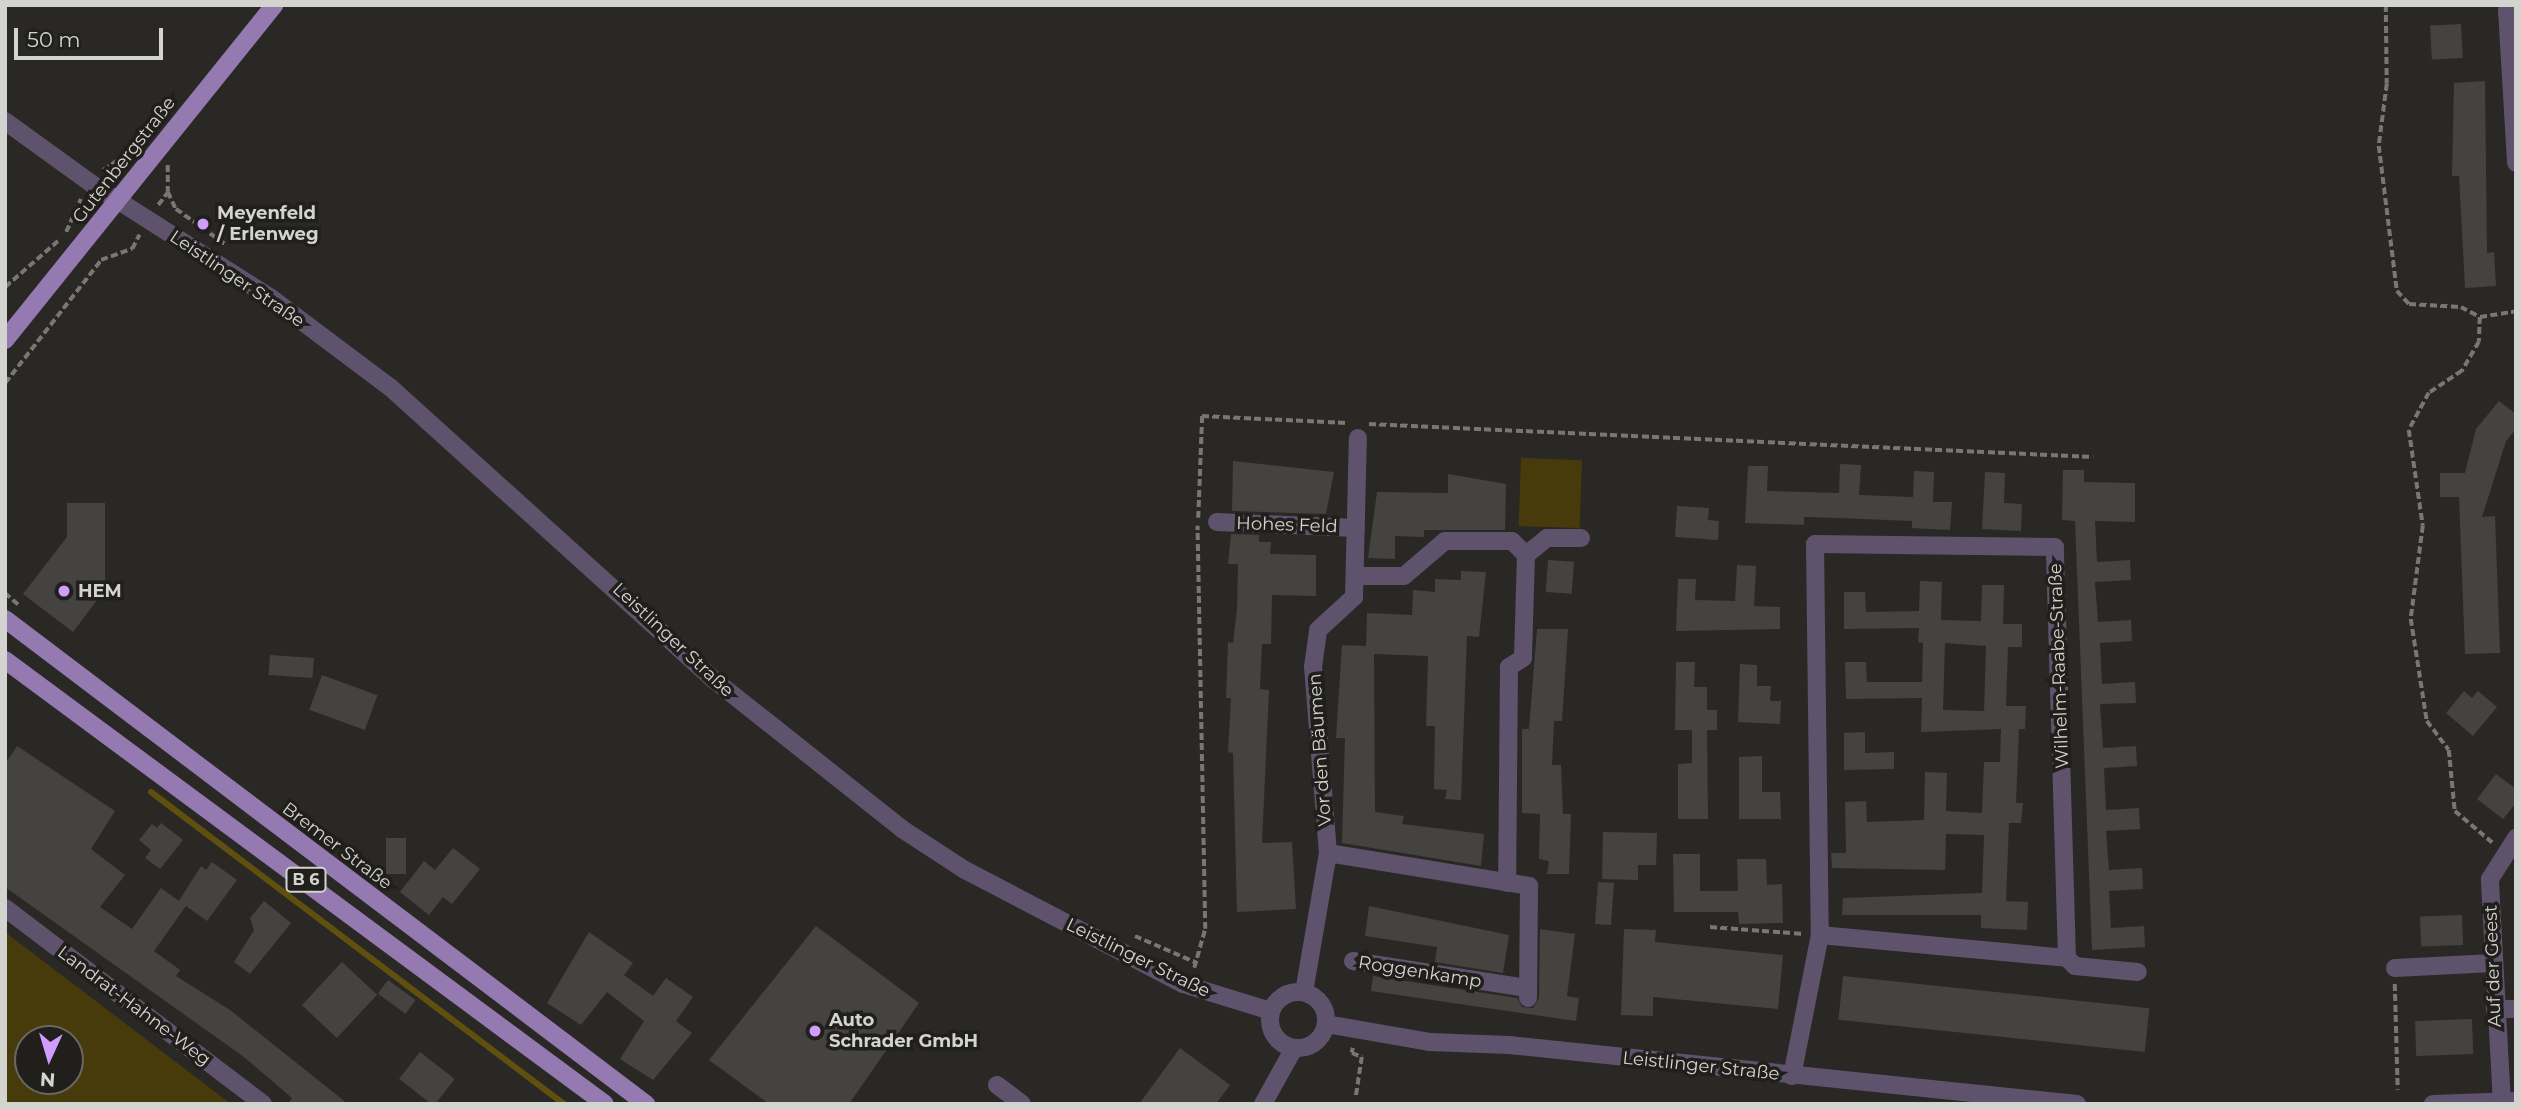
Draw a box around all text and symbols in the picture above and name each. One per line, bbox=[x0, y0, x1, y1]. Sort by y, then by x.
scale bar bbox=[18, 14, 166, 58]
text: 50 m bbox=[27, 27, 81, 52]
street label: Gutenbergstraße bbox=[68, 92, 180, 228]
place label: Meyenfeld / Erlenweg bbox=[217, 203, 319, 246]
marker: Meyenfeld / Erlenweg bbox=[195, 216, 211, 232]
street label: Leistlinger Straße bbox=[166, 226, 308, 332]
street label: Hohes Feld bbox=[1236, 512, 1338, 538]
street label: Wilhelm-Raabe-Straße bbox=[2045, 563, 2073, 769]
street label: Leistlinger Straße bbox=[608, 578, 738, 702]
place label: HEM bbox=[78, 580, 122, 602]
marker: HEM bbox=[56, 583, 72, 599]
street label: Vor den Bäumen bbox=[1304, 673, 1336, 827]
street label: Bremer Straße bbox=[278, 798, 396, 894]
road number: B 6 bbox=[285, 867, 327, 892]
street label: Auf der Geest bbox=[2480, 904, 2506, 1028]
street label: Leistlinger Straße bbox=[1062, 914, 1214, 1002]
street label: Landrat-Hahne-Weg bbox=[53, 941, 215, 1071]
street label: Roggenkamp bbox=[1357, 952, 1483, 992]
place label: Auto Schrader GmbH bbox=[829, 1010, 978, 1052]
marker: Auto Schrader GmbH bbox=[807, 1023, 823, 1039]
north arrow bbox=[14, 1025, 84, 1095]
street label: Leistlinger Straße bbox=[1621, 1047, 1781, 1085]
text: N bbox=[39, 1067, 56, 1091]

